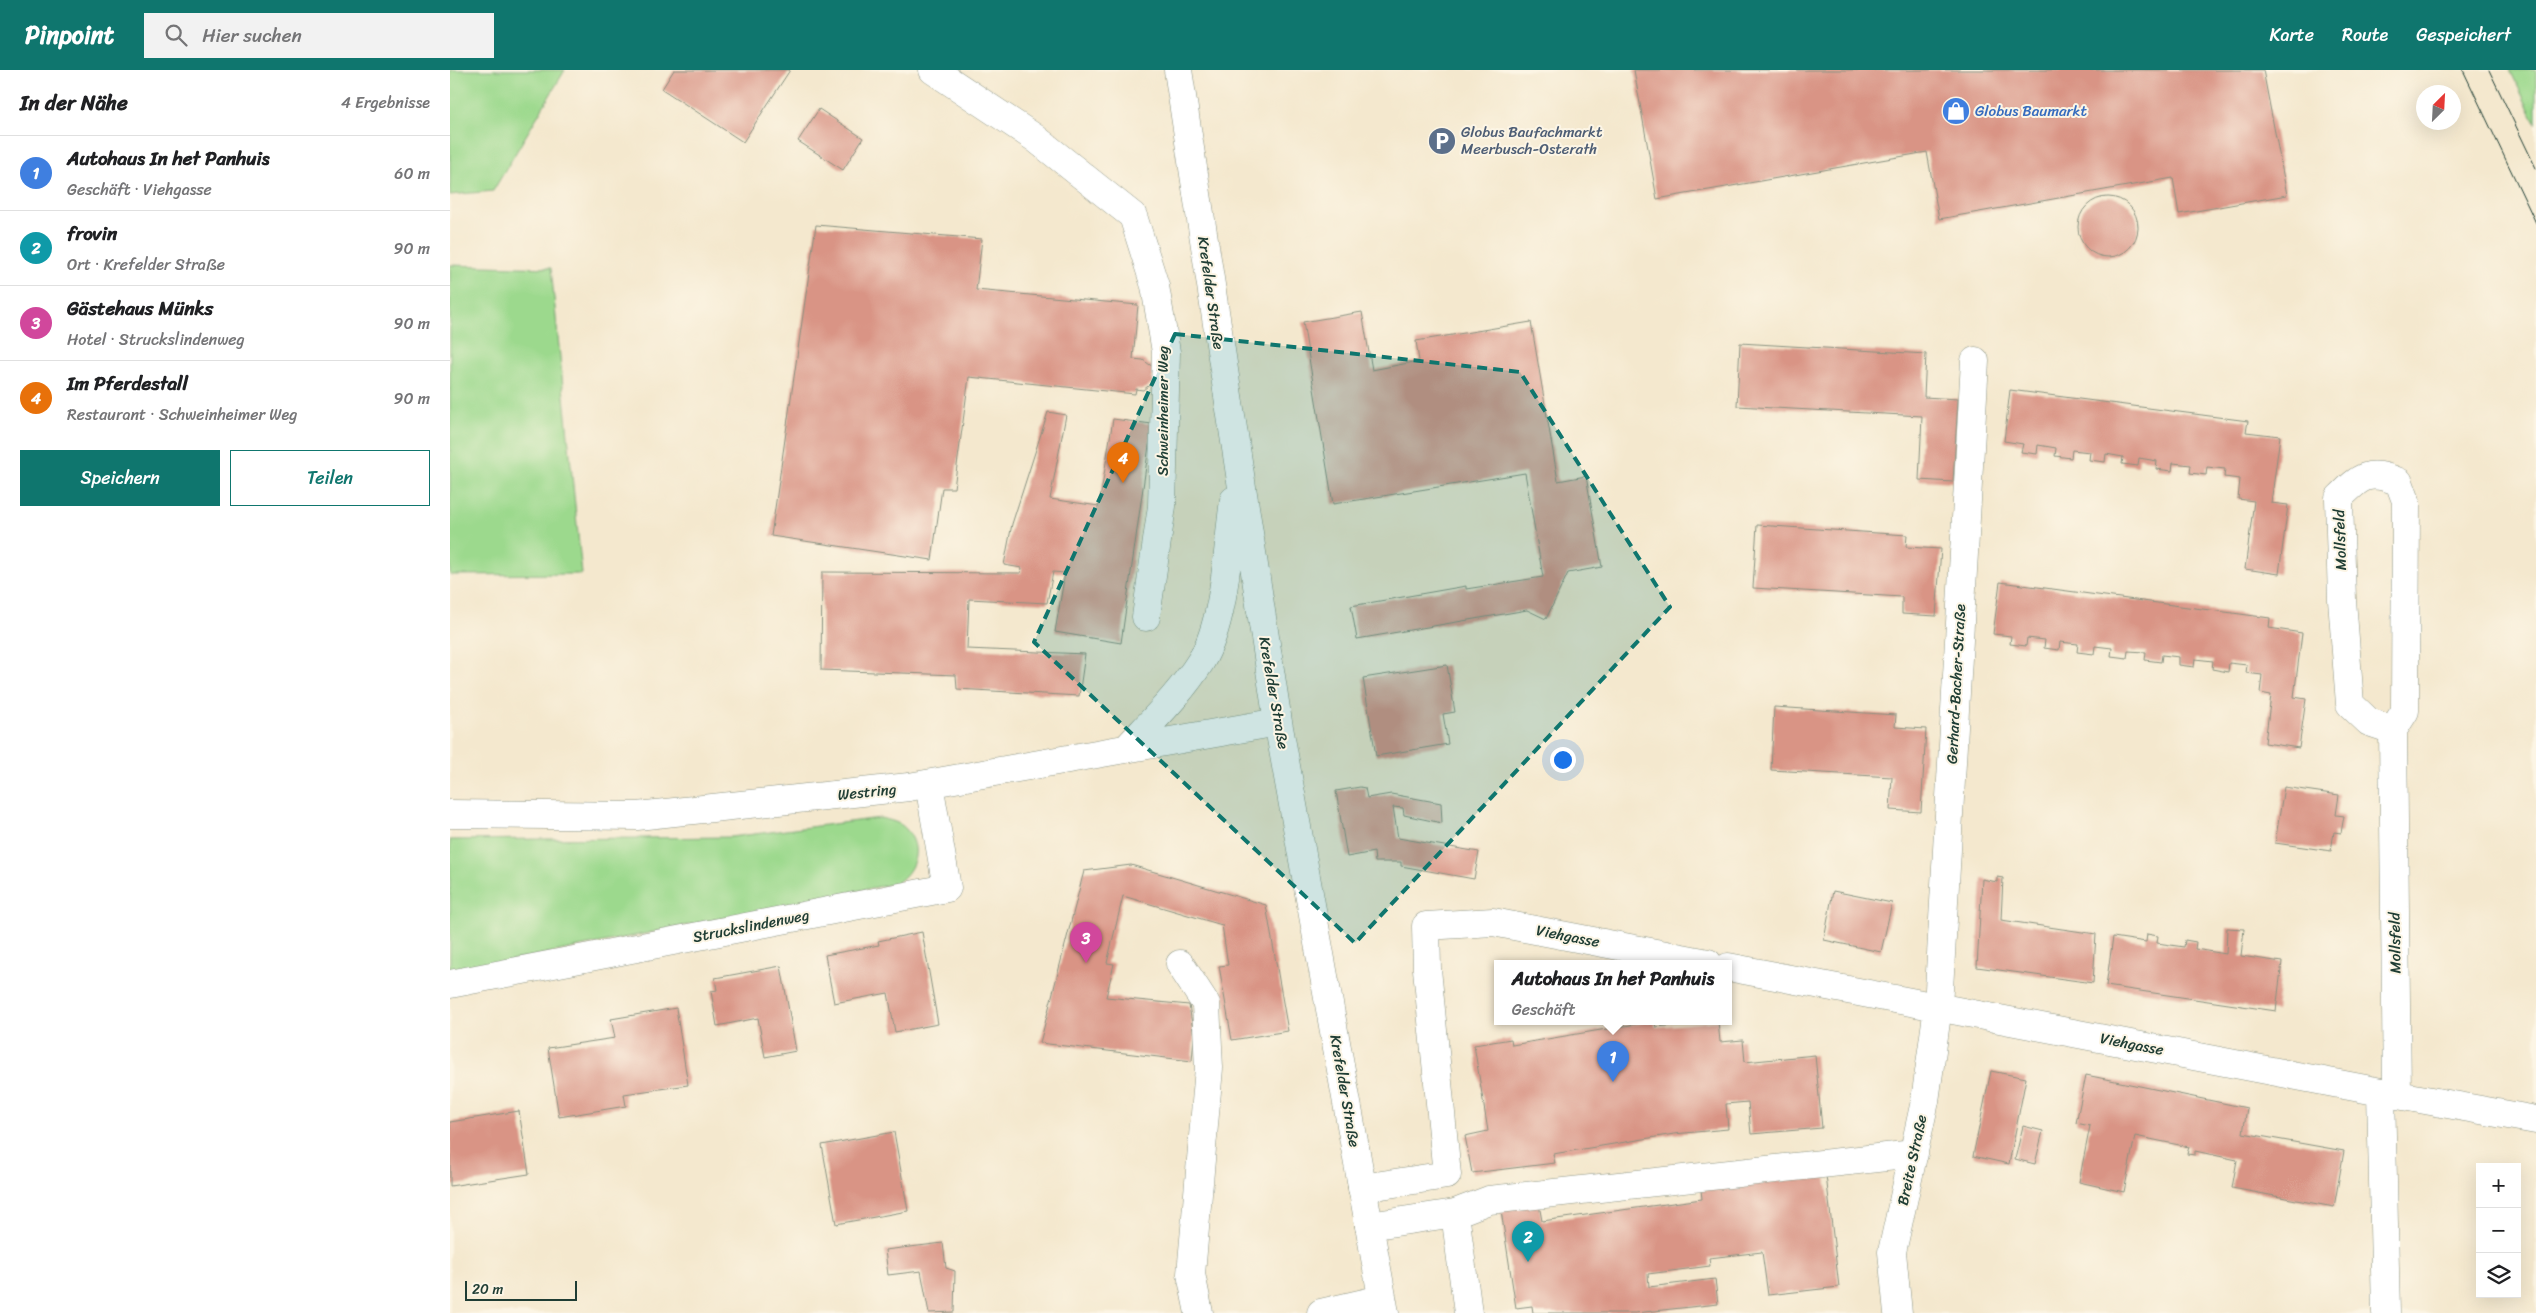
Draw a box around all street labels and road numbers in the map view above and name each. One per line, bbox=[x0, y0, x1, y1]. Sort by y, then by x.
street label: Krefelder Straße bbox=[1190, 235, 1232, 351]
street label: Schweinheimer Weg bbox=[1150, 346, 1176, 476]
street label: Mollsfeld bbox=[2326, 508, 2354, 571]
street label: Gerhard-Bacher-Straße bbox=[1939, 603, 1973, 765]
street label: Krefelder Straße bbox=[1251, 635, 1297, 752]
street label: Westring bbox=[836, 776, 898, 808]
street label: Struckslindenweg bbox=[691, 902, 812, 950]
street label: Mollsfeld bbox=[2381, 911, 2409, 974]
street label: Viehgasse bbox=[1534, 917, 1602, 955]
street label: Viehgasse bbox=[2098, 1025, 2166, 1063]
street label: Krefelder Straße bbox=[1322, 1033, 1368, 1150]
street label: Breite Straße bbox=[1890, 1112, 1934, 1208]

